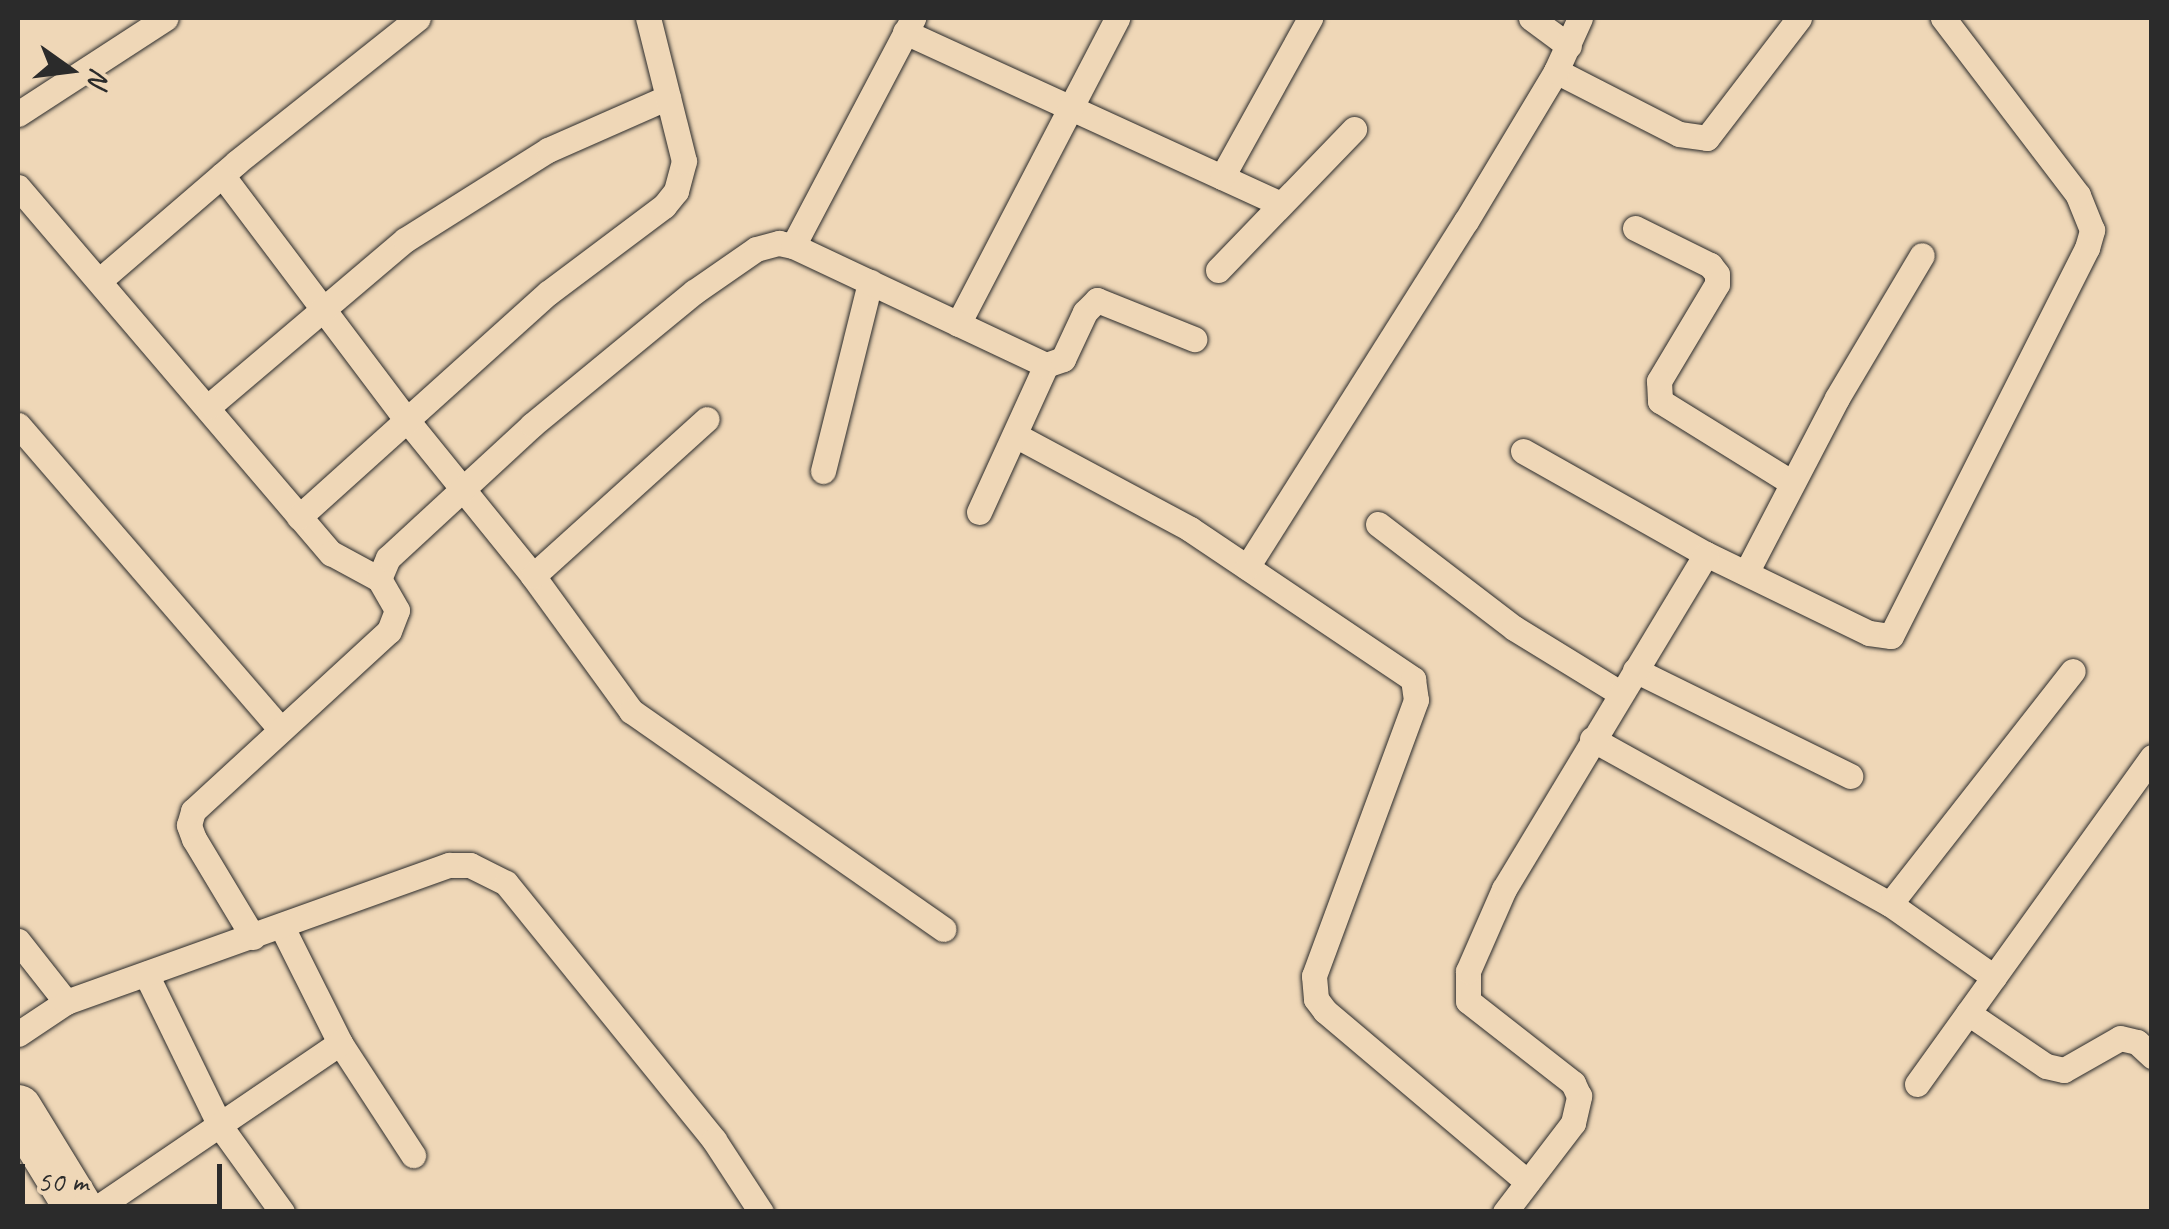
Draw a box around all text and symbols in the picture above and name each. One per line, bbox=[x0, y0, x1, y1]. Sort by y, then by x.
north arrow bbox=[20, 20, 120, 120]
text: N bbox=[81, 65, 119, 90]
scale bar bbox=[25, 1144, 228, 1206]
text: 50 m bbox=[37, 1162, 88, 1200]

